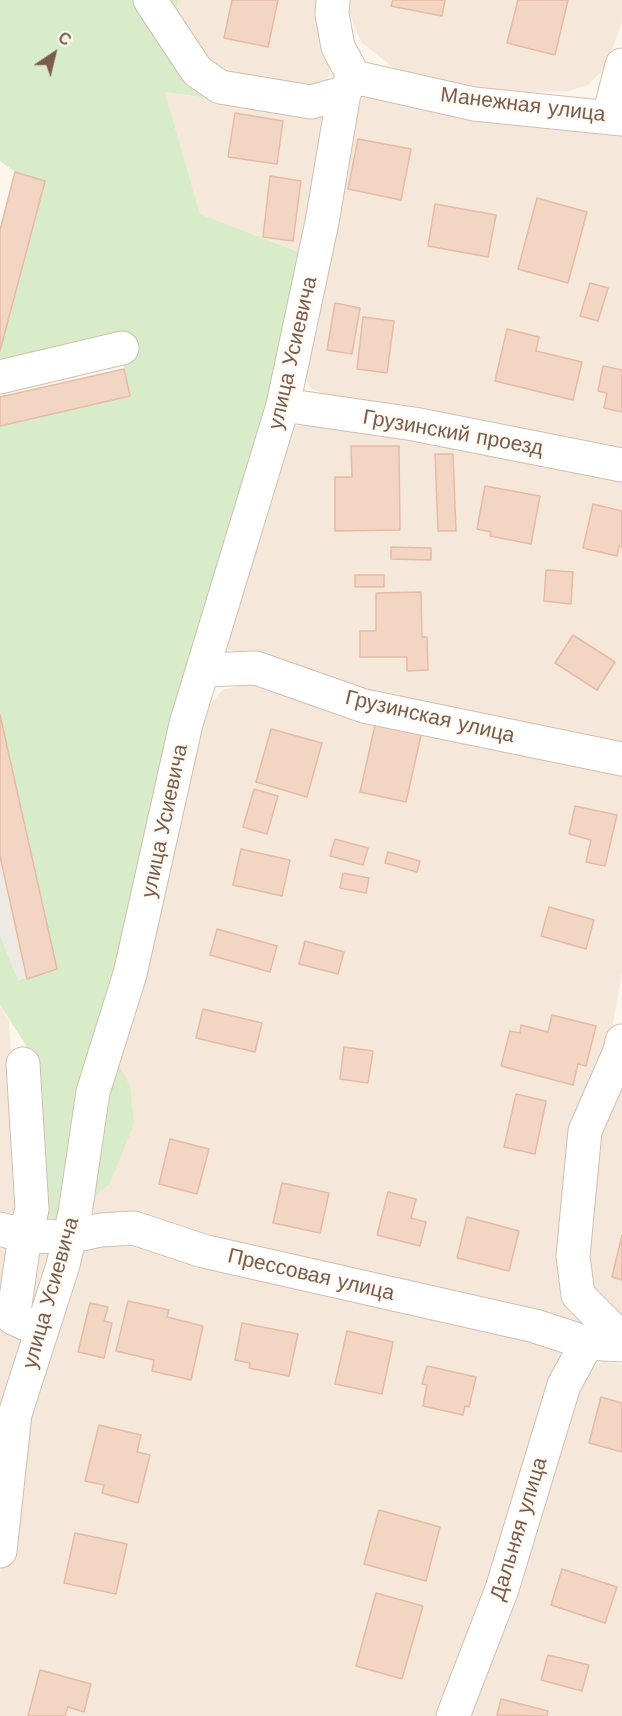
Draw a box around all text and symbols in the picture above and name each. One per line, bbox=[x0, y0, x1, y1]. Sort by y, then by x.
north arrow bbox=[24, 24, 84, 84]
text: С bbox=[54, 28, 75, 50]
street label: Манежная улица bbox=[439, 82, 607, 128]
street label: улица Усиевича bbox=[263, 274, 323, 432]
street label: Грузинский проезд bbox=[361, 405, 545, 461]
street label: Грузинская улица bbox=[343, 685, 517, 749]
street label: улица Усиевича bbox=[136, 742, 194, 900]
street label: улица Усиевича bbox=[17, 1214, 85, 1372]
street label: Прессовая улица bbox=[225, 1244, 397, 1306]
street label: Дальняя улица bbox=[485, 1454, 553, 1604]

